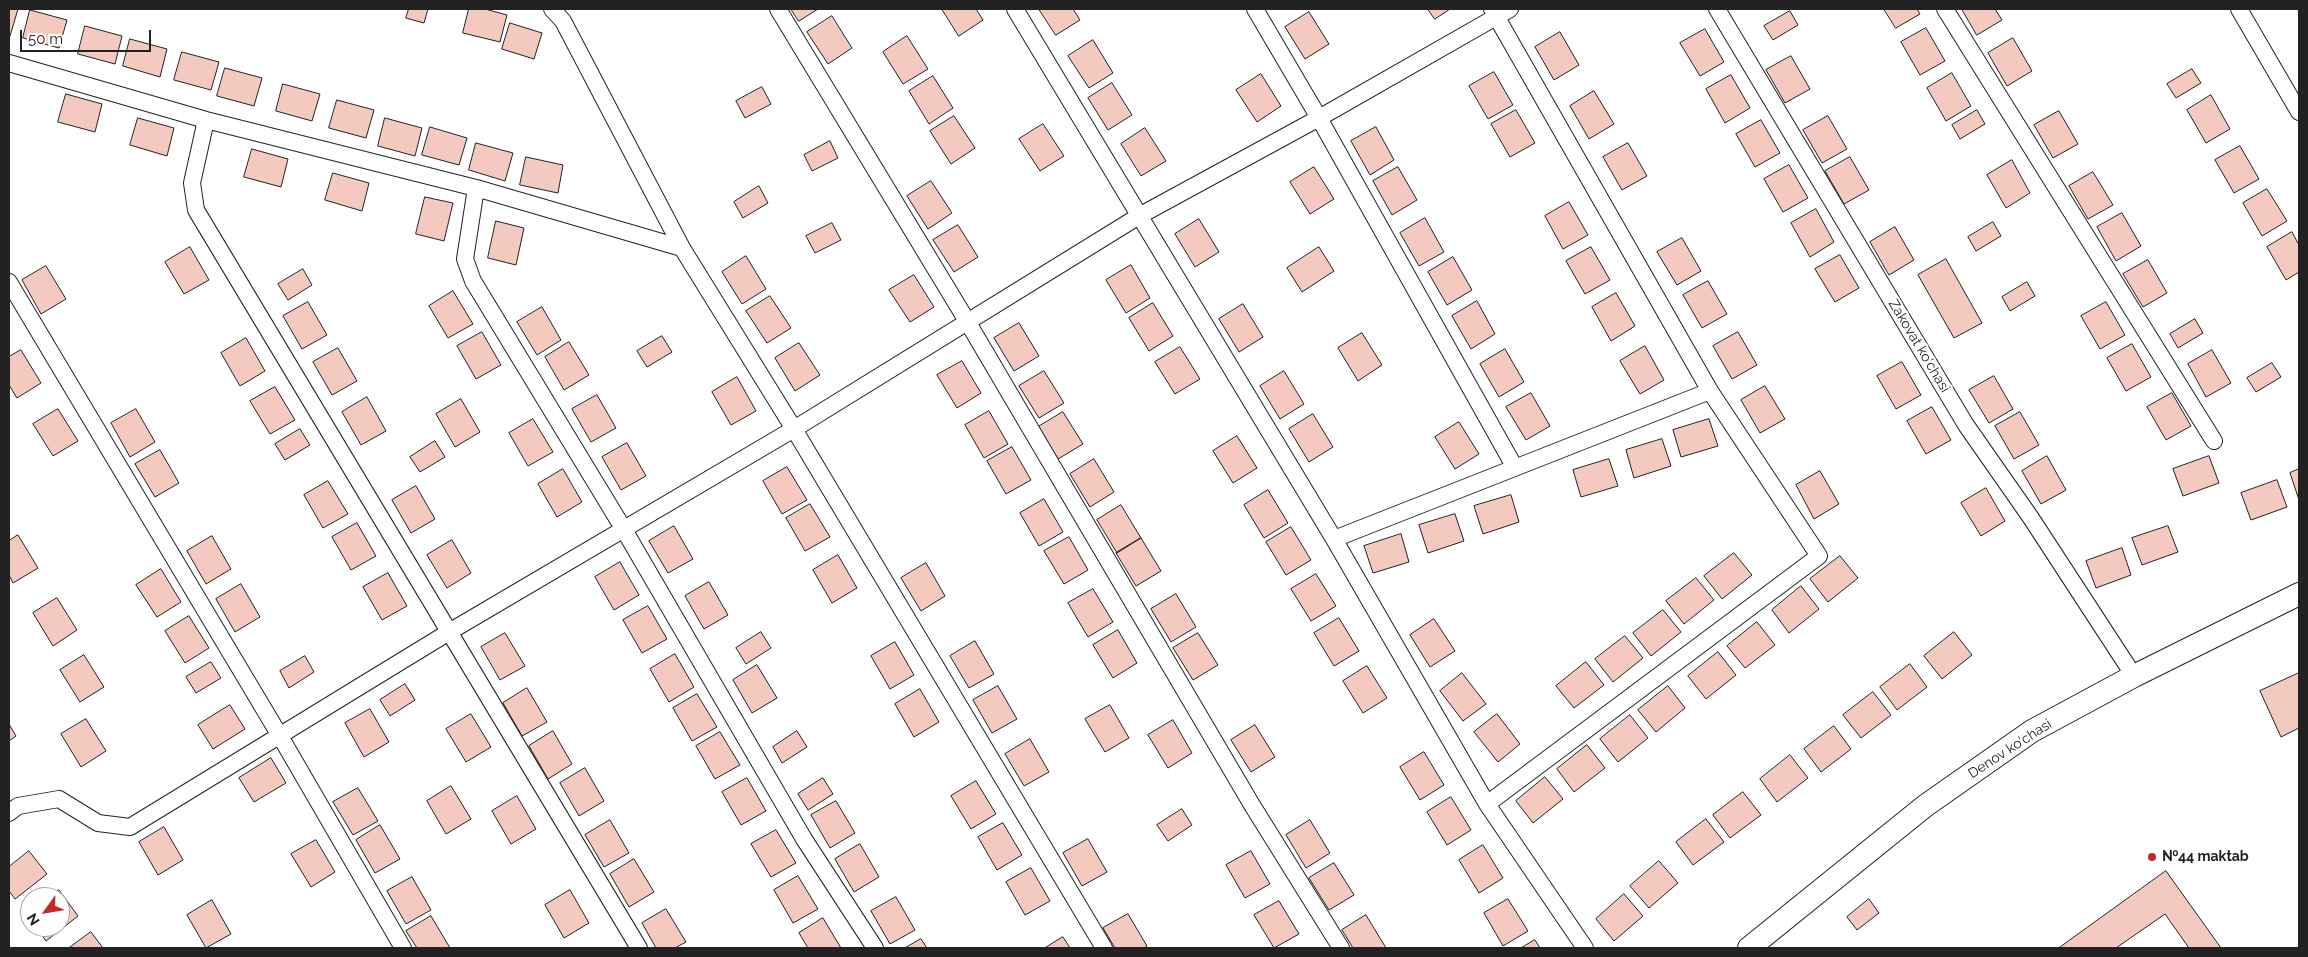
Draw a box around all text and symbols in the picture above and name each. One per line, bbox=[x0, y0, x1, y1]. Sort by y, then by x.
scale bar bbox=[22, 20, 154, 52]
text: 50 m bbox=[28, 30, 63, 48]
street label: Zakovat ko'chasi bbox=[1885, 297, 1953, 395]
street label: Denov ko'chasi bbox=[1965, 716, 2055, 782]
place label: №44 maktab bbox=[2162, 849, 2249, 865]
marker: №44 maktab bbox=[2146, 851, 2158, 863]
north arrow bbox=[20, 887, 70, 937]
text: N bbox=[24, 911, 43, 928]

